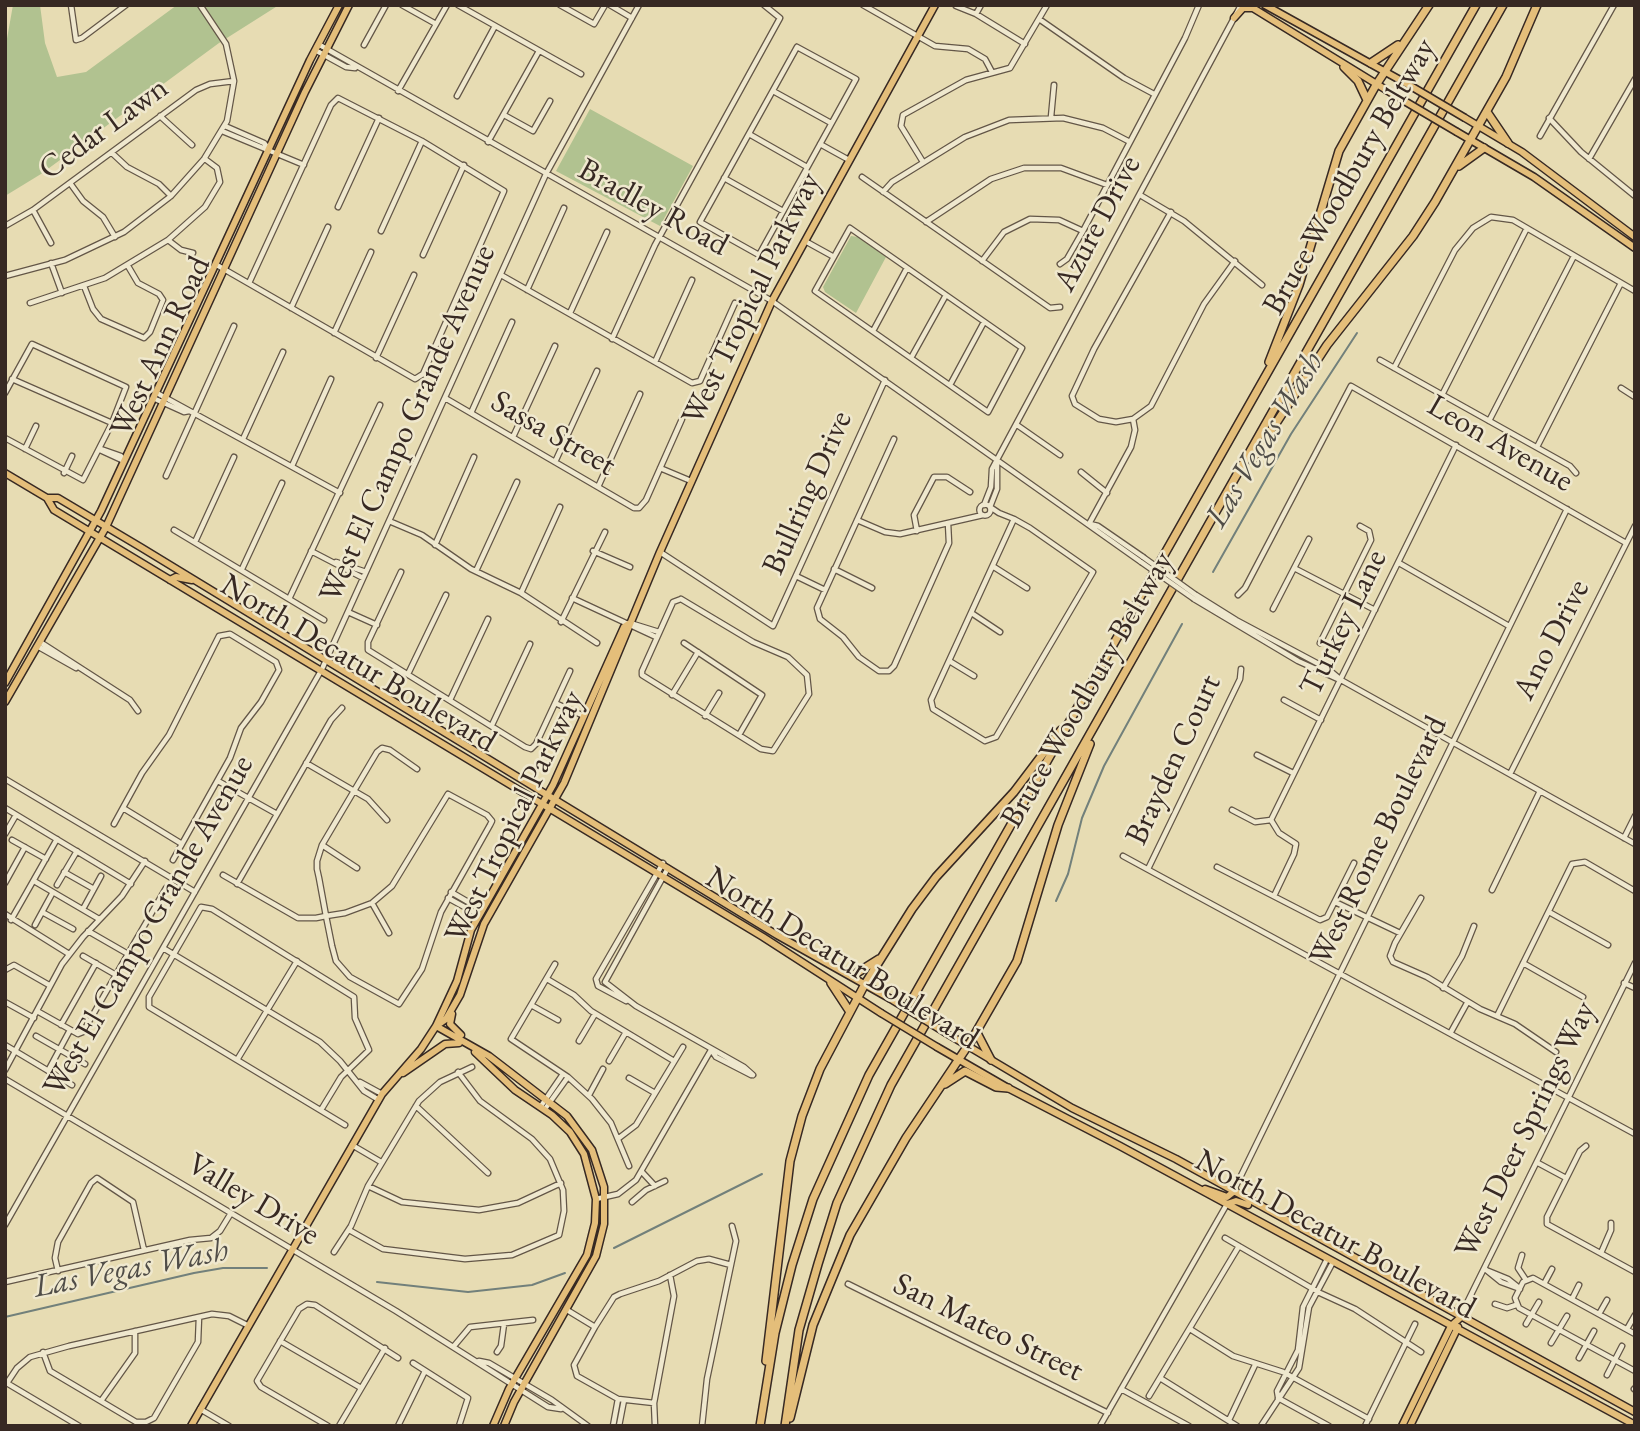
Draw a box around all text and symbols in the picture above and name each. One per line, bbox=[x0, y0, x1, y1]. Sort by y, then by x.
street label: Bruce Woodbury Beltway bbox=[1255, 32, 1445, 322]
street label: Cedar Lawn bbox=[32, 69, 176, 189]
street label: Azure Drive bbox=[1046, 149, 1150, 299]
street label: Bradley Road bbox=[571, 151, 735, 265]
street label: West Tropical Parkway bbox=[674, 166, 830, 432]
street label: West El Campo Grande Avenue bbox=[312, 239, 504, 609]
street label: West Ann Road bbox=[102, 251, 220, 443]
water label: Las Vegas Wash bbox=[1197, 345, 1333, 535]
street label: Sassa Street bbox=[484, 383, 622, 485]
street label: Leon Avenue bbox=[1420, 387, 1580, 501]
street label: Bullring Drive bbox=[755, 405, 861, 581]
street label: Turkey Lane bbox=[1292, 544, 1396, 702]
street label: Bruce Woodbury Beltway bbox=[993, 545, 1183, 835]
street label: North Decatur Boulevard bbox=[213, 566, 503, 762]
street label: Ano Drive bbox=[1505, 574, 1599, 706]
street label: Brayden Court bbox=[1118, 669, 1230, 851]
street label: West Tropical Parkway bbox=[437, 684, 593, 950]
street label: West Rome Boulevard bbox=[1302, 710, 1456, 972]
street label: West El Campo Grande Avenue bbox=[36, 749, 262, 1103]
street label: North Decatur Boulevard bbox=[698, 859, 986, 1059]
street label: West Deer Springs Way bbox=[1447, 995, 1605, 1265]
street label: North Decatur Boulevard bbox=[1188, 1142, 1482, 1328]
street label: Valley Drive bbox=[180, 1146, 326, 1254]
water label: Las Vegas Wash bbox=[30, 1231, 232, 1307]
street label: San Mateo Street bbox=[887, 1265, 1089, 1391]

